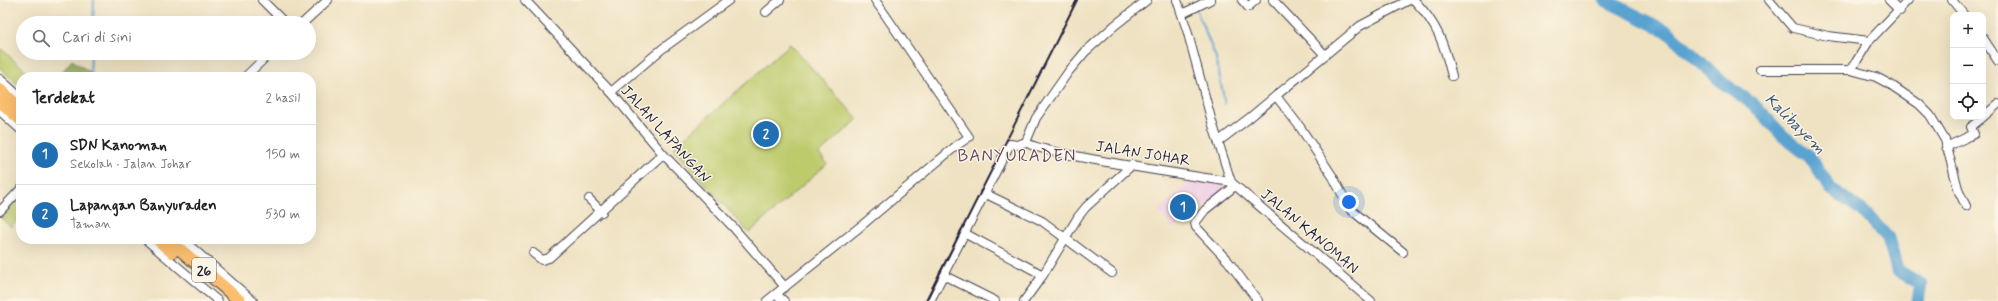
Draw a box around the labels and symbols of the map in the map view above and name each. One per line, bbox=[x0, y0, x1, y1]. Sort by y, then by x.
street label: JALAN LAPANGAN bbox=[616, 81, 715, 188]
water label: Kalibayem bbox=[1760, 89, 1830, 159]
pin: 2 bbox=[753, 119, 779, 149]
street label: JALAN JOHAR bbox=[1094, 137, 1192, 171]
district label: BANYURADEN bbox=[958, 145, 1076, 167]
street label: JALAN KANOMAN bbox=[1256, 185, 1363, 279]
pin: 1 bbox=[1170, 192, 1196, 222]
your location bbox=[1339, 192, 1359, 212]
road number: 26 bbox=[192, 258, 216, 282]

